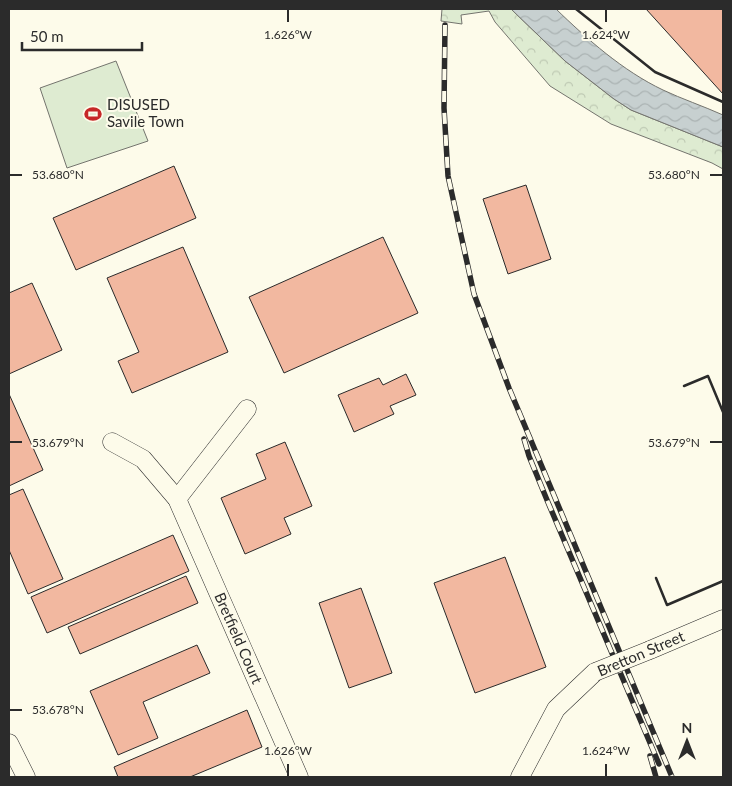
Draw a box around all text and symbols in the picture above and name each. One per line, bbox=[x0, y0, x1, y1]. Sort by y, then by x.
scale bar bbox=[22, 20, 142, 52]
text: 50 m bbox=[30, 27, 64, 45]
text: 1.626°W bbox=[264, 27, 313, 42]
text: 1.624°W bbox=[582, 27, 631, 42]
place label: DISUSED Savile Town bbox=[107, 95, 184, 130]
sports icon: DISUSED Savile Town bbox=[83, 104, 103, 124]
text: 53.680°N bbox=[32, 167, 84, 182]
text: 53.680°N bbox=[648, 167, 700, 182]
text: 53.679°N bbox=[32, 435, 84, 450]
text: 53.679°N bbox=[648, 435, 700, 450]
street label: Bretfield Court bbox=[211, 589, 267, 687]
street label: Bretton Street bbox=[594, 626, 687, 680]
text: 53.678°N bbox=[32, 702, 84, 717]
north arrow bbox=[662, 716, 712, 766]
text: N bbox=[682, 719, 692, 736]
text: 1.626°W bbox=[264, 743, 313, 758]
text: 1.624°W bbox=[582, 743, 631, 758]

